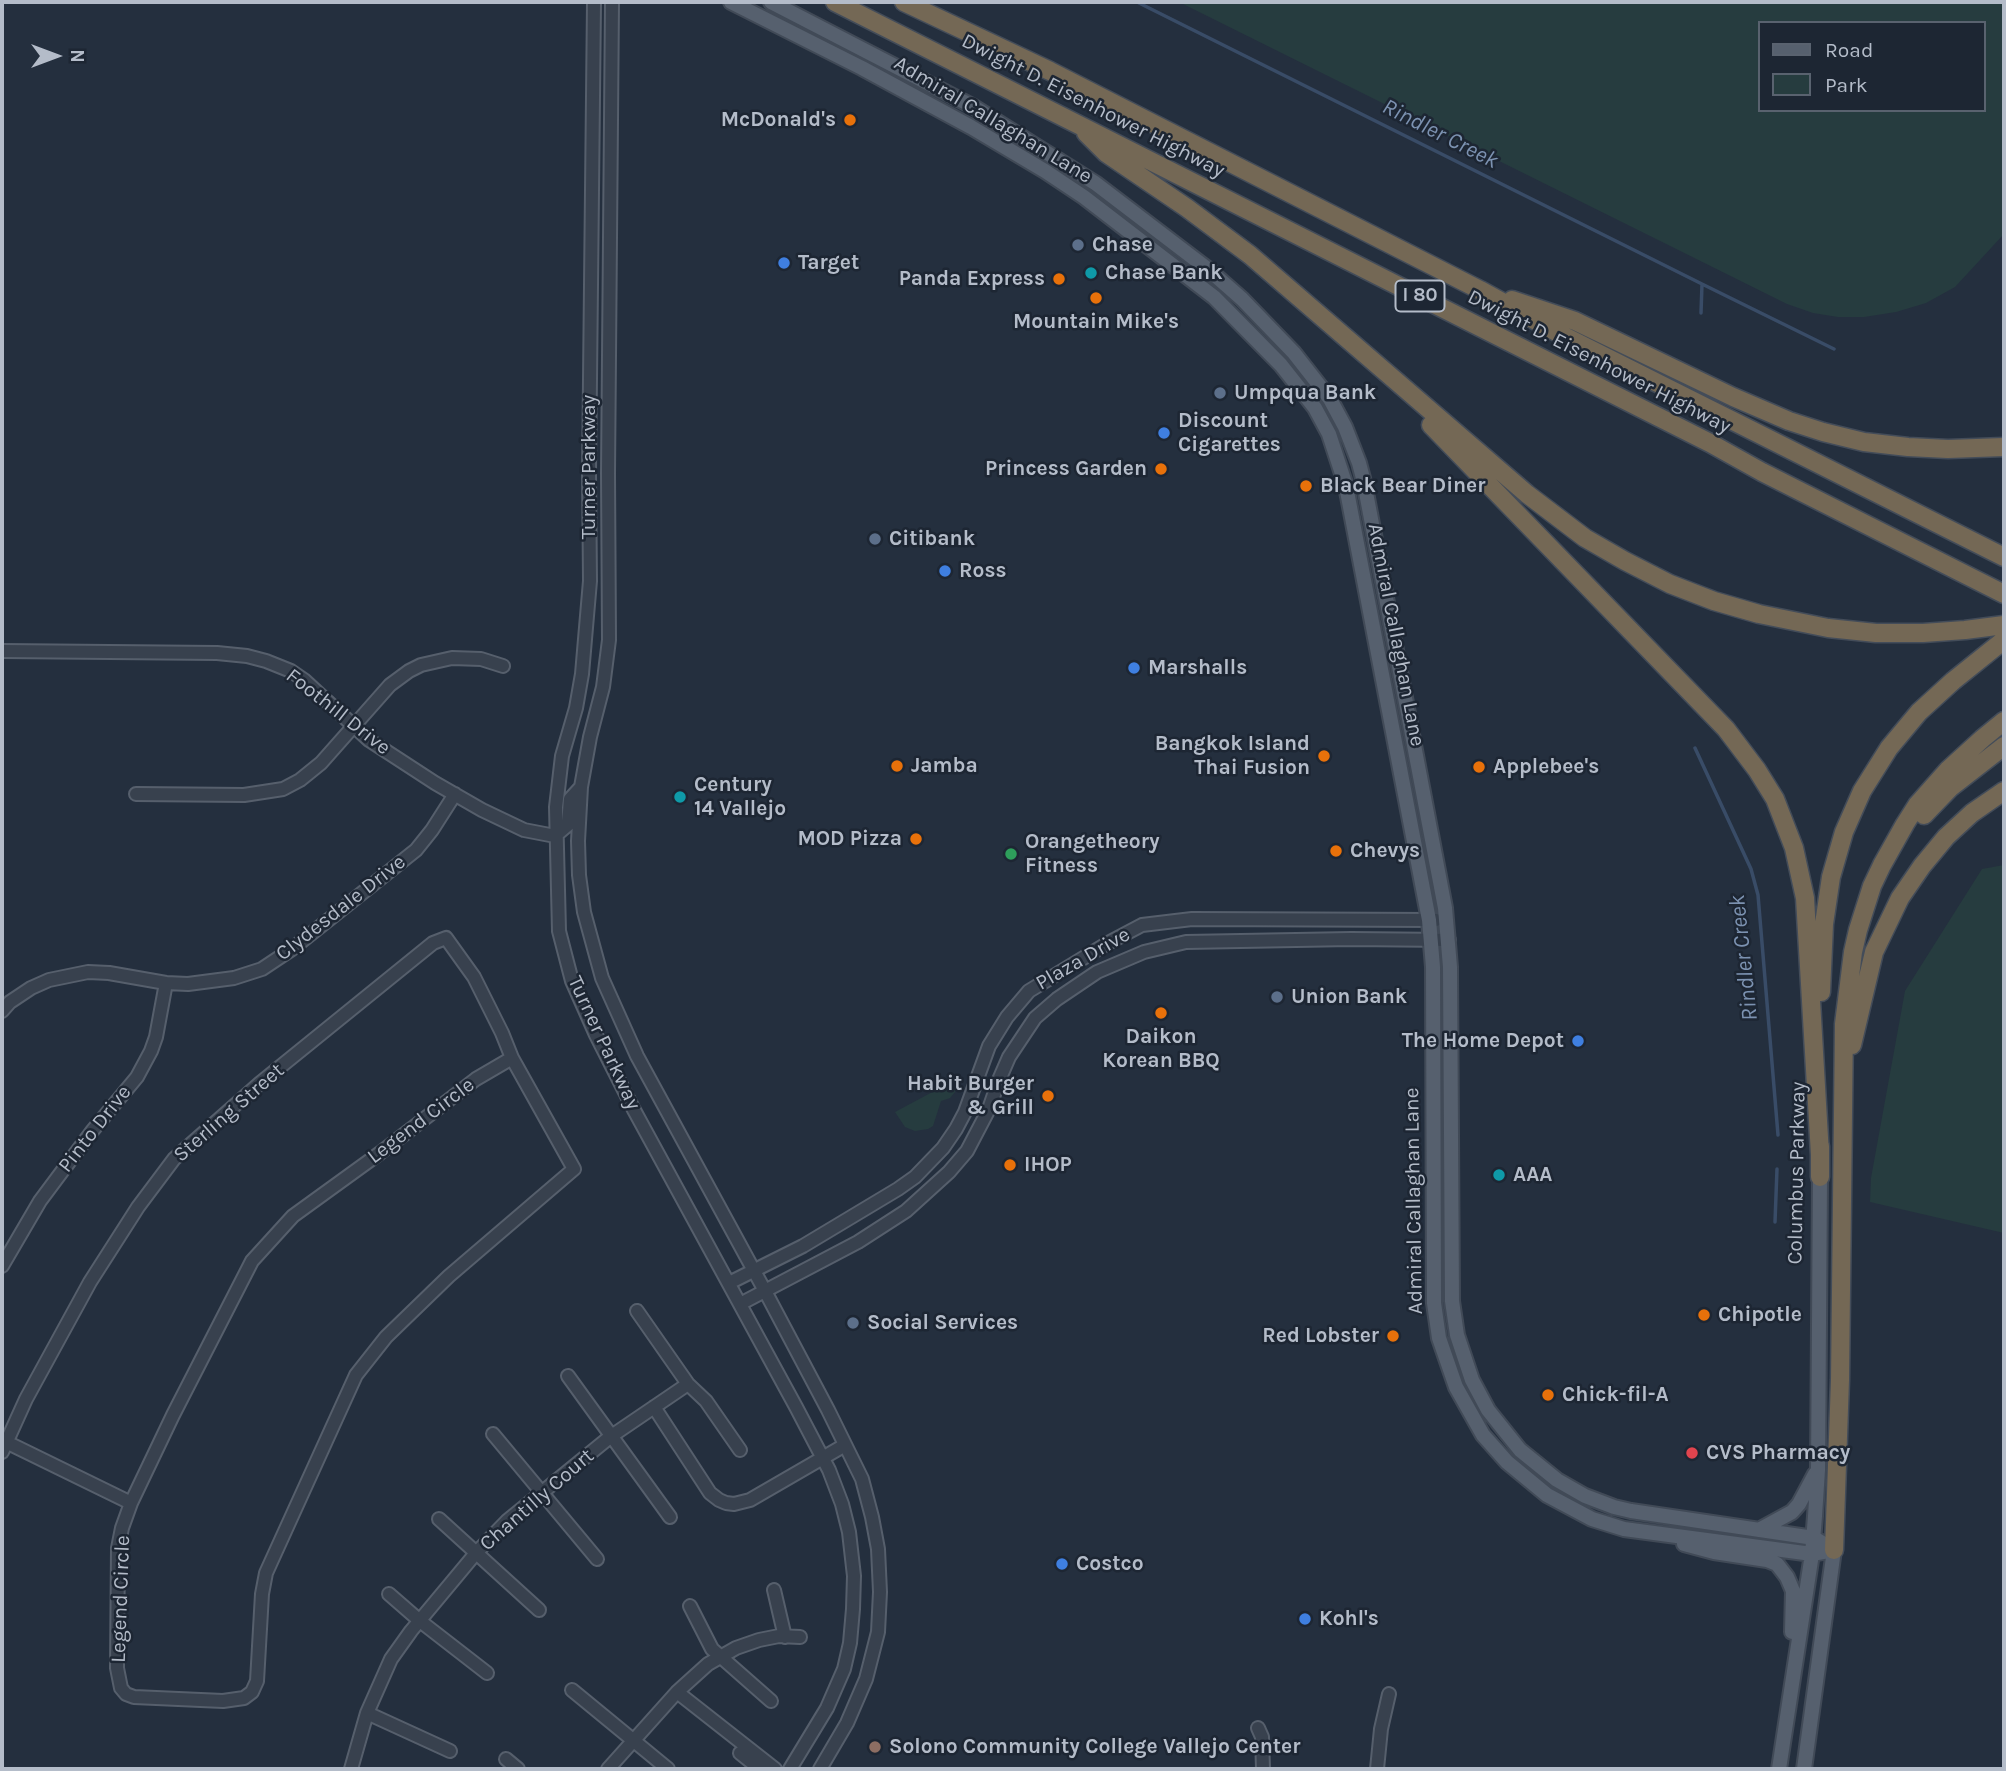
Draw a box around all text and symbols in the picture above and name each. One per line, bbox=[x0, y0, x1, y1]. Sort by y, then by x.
north arrow bbox=[21, 21, 91, 91]
legend bbox=[1758, 21, 1985, 112]
street label: Dwight D. Eisenhower Highway bbox=[957, 28, 1229, 184]
text: Road bbox=[1825, 38, 1873, 62]
text: N bbox=[66, 49, 88, 63]
street label: Admiral Callaghan Lane bbox=[889, 51, 1097, 189]
text: Park bbox=[1825, 73, 1868, 97]
water label: Rindler Creek bbox=[1377, 93, 1503, 175]
place label: McDonald's bbox=[721, 107, 836, 133]
marker: McDonald's bbox=[842, 112, 858, 128]
place label: Chase bbox=[1092, 232, 1153, 258]
marker: Chase bbox=[1070, 237, 1086, 253]
place label: Target bbox=[798, 250, 859, 276]
marker: Target bbox=[776, 255, 792, 271]
place label: Chase Bank bbox=[1105, 260, 1223, 286]
marker: Chase Bank bbox=[1083, 265, 1099, 281]
place label: Panda Express bbox=[899, 266, 1045, 292]
marker: Panda Express bbox=[1051, 271, 1067, 287]
road number: I 80 bbox=[1396, 280, 1444, 312]
street label: Dwight D. Eisenhower Highway bbox=[1463, 284, 1735, 440]
marker: Mountain Mike's bbox=[1088, 290, 1104, 306]
place label: Mountain Mike's bbox=[1013, 309, 1179, 335]
place label: Umpqua Bank bbox=[1234, 380, 1376, 406]
marker: Umpqua Bank bbox=[1212, 385, 1228, 401]
street label: Turner Parkway bbox=[576, 395, 602, 539]
place label: Discount Cigarettes bbox=[1178, 408, 1281, 458]
marker: Discount Cigarettes bbox=[1156, 425, 1172, 441]
place label: Princess Garden bbox=[985, 456, 1147, 482]
marker: Princess Garden bbox=[1153, 461, 1169, 477]
place label: Black Bear Diner bbox=[1320, 473, 1485, 499]
marker: Black Bear Diner bbox=[1298, 478, 1314, 494]
street label: Admiral Callaghan Lane bbox=[1362, 521, 1430, 749]
place label: Citibank bbox=[889, 526, 975, 552]
marker: Citibank bbox=[867, 531, 883, 547]
place label: Ross bbox=[959, 558, 1007, 584]
marker: Ross bbox=[937, 563, 953, 579]
place label: Marshalls bbox=[1148, 655, 1247, 681]
marker: Marshalls bbox=[1126, 660, 1142, 676]
street label: Foothill Drive bbox=[281, 663, 395, 761]
place label: Bangkok Island Thai Fusion bbox=[1155, 731, 1310, 781]
marker: Bangkok Island Thai Fusion bbox=[1316, 748, 1332, 764]
place label: Jamba bbox=[911, 753, 978, 779]
place label: Applebee's bbox=[1493, 754, 1599, 780]
marker: Jamba bbox=[889, 758, 905, 774]
marker: Applebee's bbox=[1471, 759, 1487, 775]
place label: Century 14 Vallejo bbox=[694, 772, 786, 822]
marker: Century 14 Vallejo bbox=[672, 789, 688, 805]
place label: MOD Pizza bbox=[797, 826, 902, 852]
place label: Orangetheory Fitness bbox=[1025, 829, 1159, 879]
marker: MOD Pizza bbox=[908, 831, 924, 847]
place label: Chevys bbox=[1350, 838, 1420, 864]
marker: Chevys bbox=[1328, 843, 1344, 859]
marker: Orangetheory Fitness bbox=[1003, 846, 1019, 862]
street label: Clydesdale Drive bbox=[271, 850, 411, 966]
water label: Rindler Creek bbox=[1724, 894, 1764, 1022]
street label: Plaza Drive bbox=[1031, 922, 1135, 996]
street label: Turner Parkway bbox=[562, 972, 646, 1114]
place label: Union Bank bbox=[1291, 984, 1407, 1010]
marker: Union Bank bbox=[1269, 989, 1285, 1005]
marker: Daikon Korean BBQ bbox=[1153, 1005, 1169, 1021]
place label: Daikon Korean BBQ bbox=[1102, 1024, 1220, 1074]
place label: The Home Depot bbox=[1402, 1028, 1564, 1054]
marker: The Home Depot bbox=[1570, 1033, 1586, 1049]
street label: Sterling Street bbox=[169, 1058, 289, 1168]
place label: Habit Burger & Grill bbox=[907, 1071, 1034, 1121]
street label: Legend Circle bbox=[362, 1073, 480, 1169]
street label: Pinto Drive bbox=[53, 1080, 137, 1178]
street label: Columbus Parkway bbox=[1783, 1081, 1811, 1265]
street label: Admiral Callaghan Lane bbox=[1399, 1087, 1429, 1315]
marker: Habit Burger & Grill bbox=[1040, 1088, 1056, 1104]
place label: IHOP bbox=[1024, 1152, 1072, 1178]
marker: IHOP bbox=[1002, 1157, 1018, 1173]
place label: AAA bbox=[1513, 1162, 1552, 1188]
marker: AAA bbox=[1491, 1167, 1507, 1183]
place label: Chipotle bbox=[1718, 1302, 1802, 1328]
marker: Chipotle bbox=[1696, 1307, 1712, 1323]
place label: Social Services bbox=[867, 1310, 1018, 1336]
marker: Social Services bbox=[845, 1315, 861, 1331]
place label: Red Lobster bbox=[1262, 1323, 1379, 1349]
marker: Red Lobster bbox=[1385, 1328, 1401, 1344]
place label: Chick-fil-A bbox=[1562, 1382, 1669, 1408]
marker: Chick-fil-A bbox=[1540, 1387, 1556, 1403]
place label: CVS Pharmacy bbox=[1706, 1440, 1850, 1466]
street label: Chantilly Court bbox=[475, 1444, 599, 1556]
marker: CVS Pharmacy bbox=[1684, 1445, 1700, 1461]
street label: Legend Circle bbox=[106, 1535, 136, 1663]
place label: Costco bbox=[1076, 1551, 1144, 1577]
marker: Costco bbox=[1054, 1556, 1070, 1572]
place label: Kohl's bbox=[1319, 1606, 1379, 1632]
marker: Kohl's bbox=[1297, 1611, 1313, 1627]
place label: Solono Community College Vallejo Center bbox=[889, 1734, 1300, 1760]
marker: Solono Community College Vallejo Center bbox=[867, 1739, 883, 1755]

